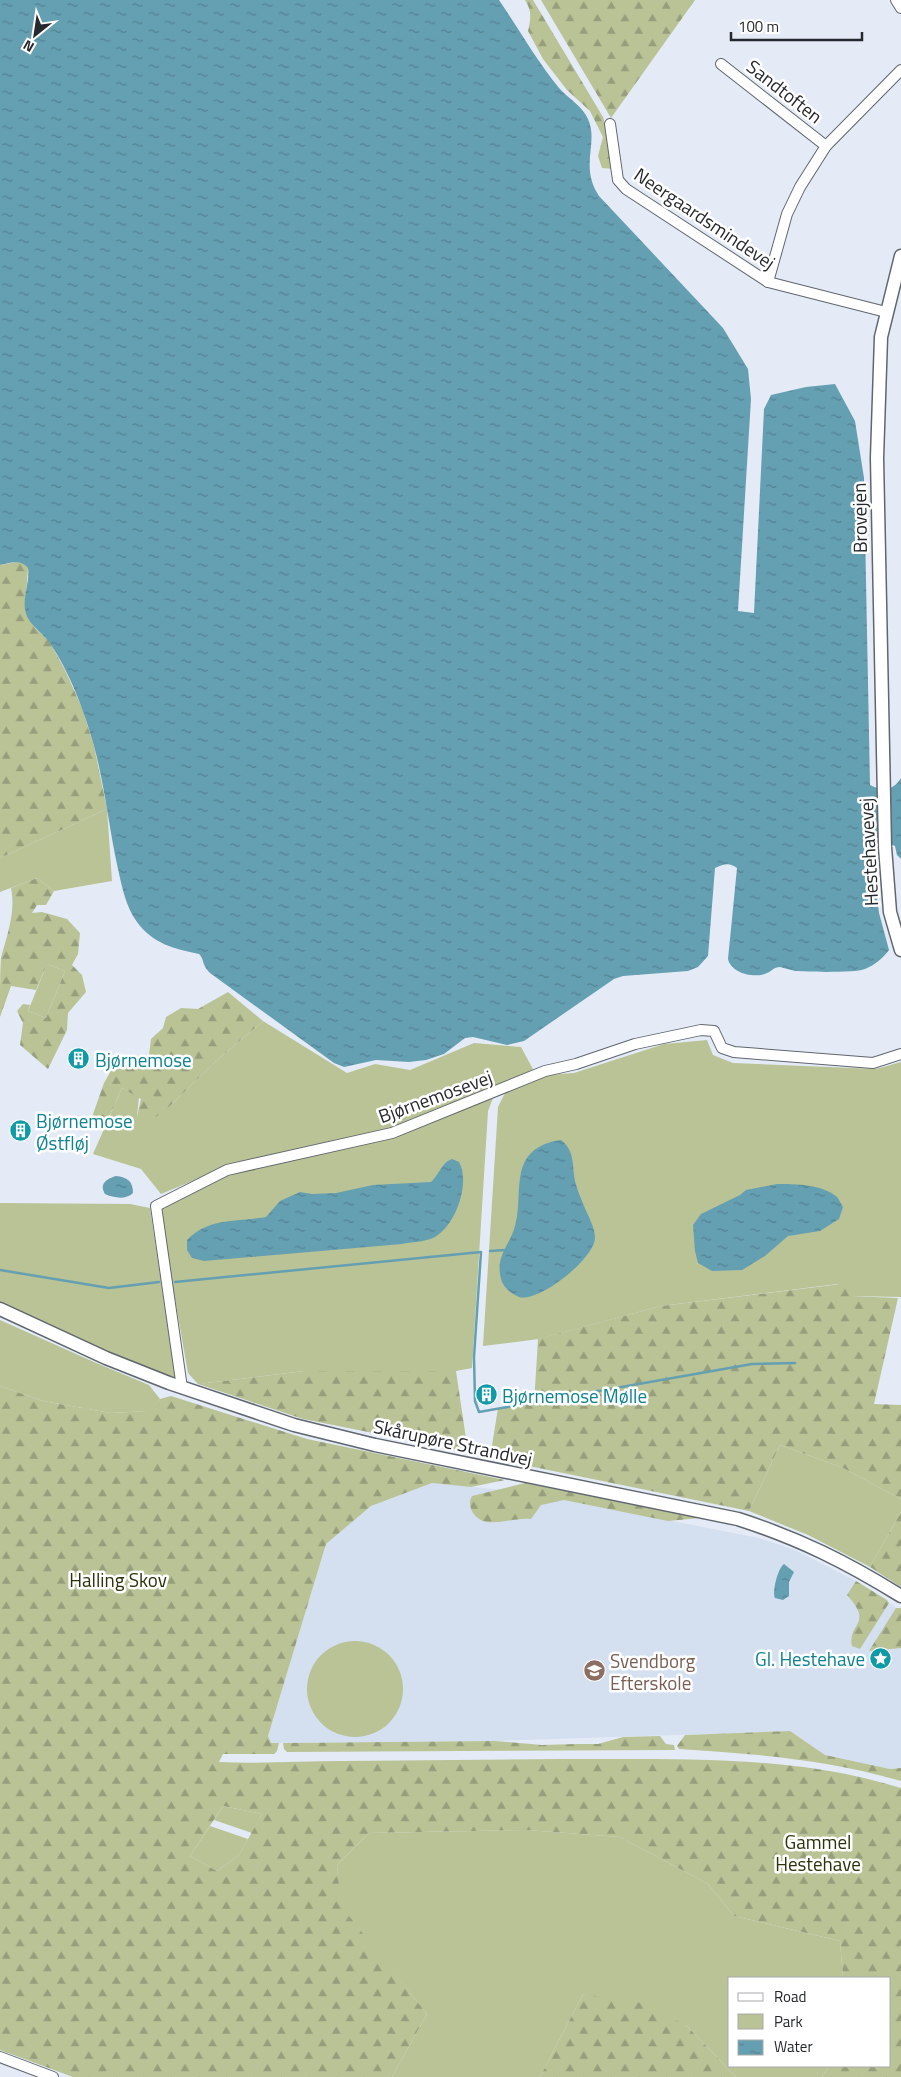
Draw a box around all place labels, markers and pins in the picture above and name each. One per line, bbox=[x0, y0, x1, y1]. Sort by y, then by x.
place label: Bjørnemose bbox=[95, 1045, 192, 1074]
building icon: Bjørnemose bbox=[67, 1047, 91, 1071]
place label: Bjørnemose Østfløj bbox=[36, 1106, 133, 1157]
building icon: Bjørnemose Østfløj bbox=[8, 1119, 32, 1143]
place label: Bjørnemose Mølle bbox=[502, 1381, 647, 1410]
building icon: Bjørnemose Mølle bbox=[474, 1383, 498, 1407]
place label: Gl. Hestehave bbox=[755, 1644, 865, 1673]
place label: Svendborg Efterskole bbox=[610, 1646, 695, 1697]
place icon: Gl. Hestehave bbox=[869, 1646, 893, 1670]
school or university icon: Svendborg Efterskole bbox=[582, 1659, 606, 1683]

